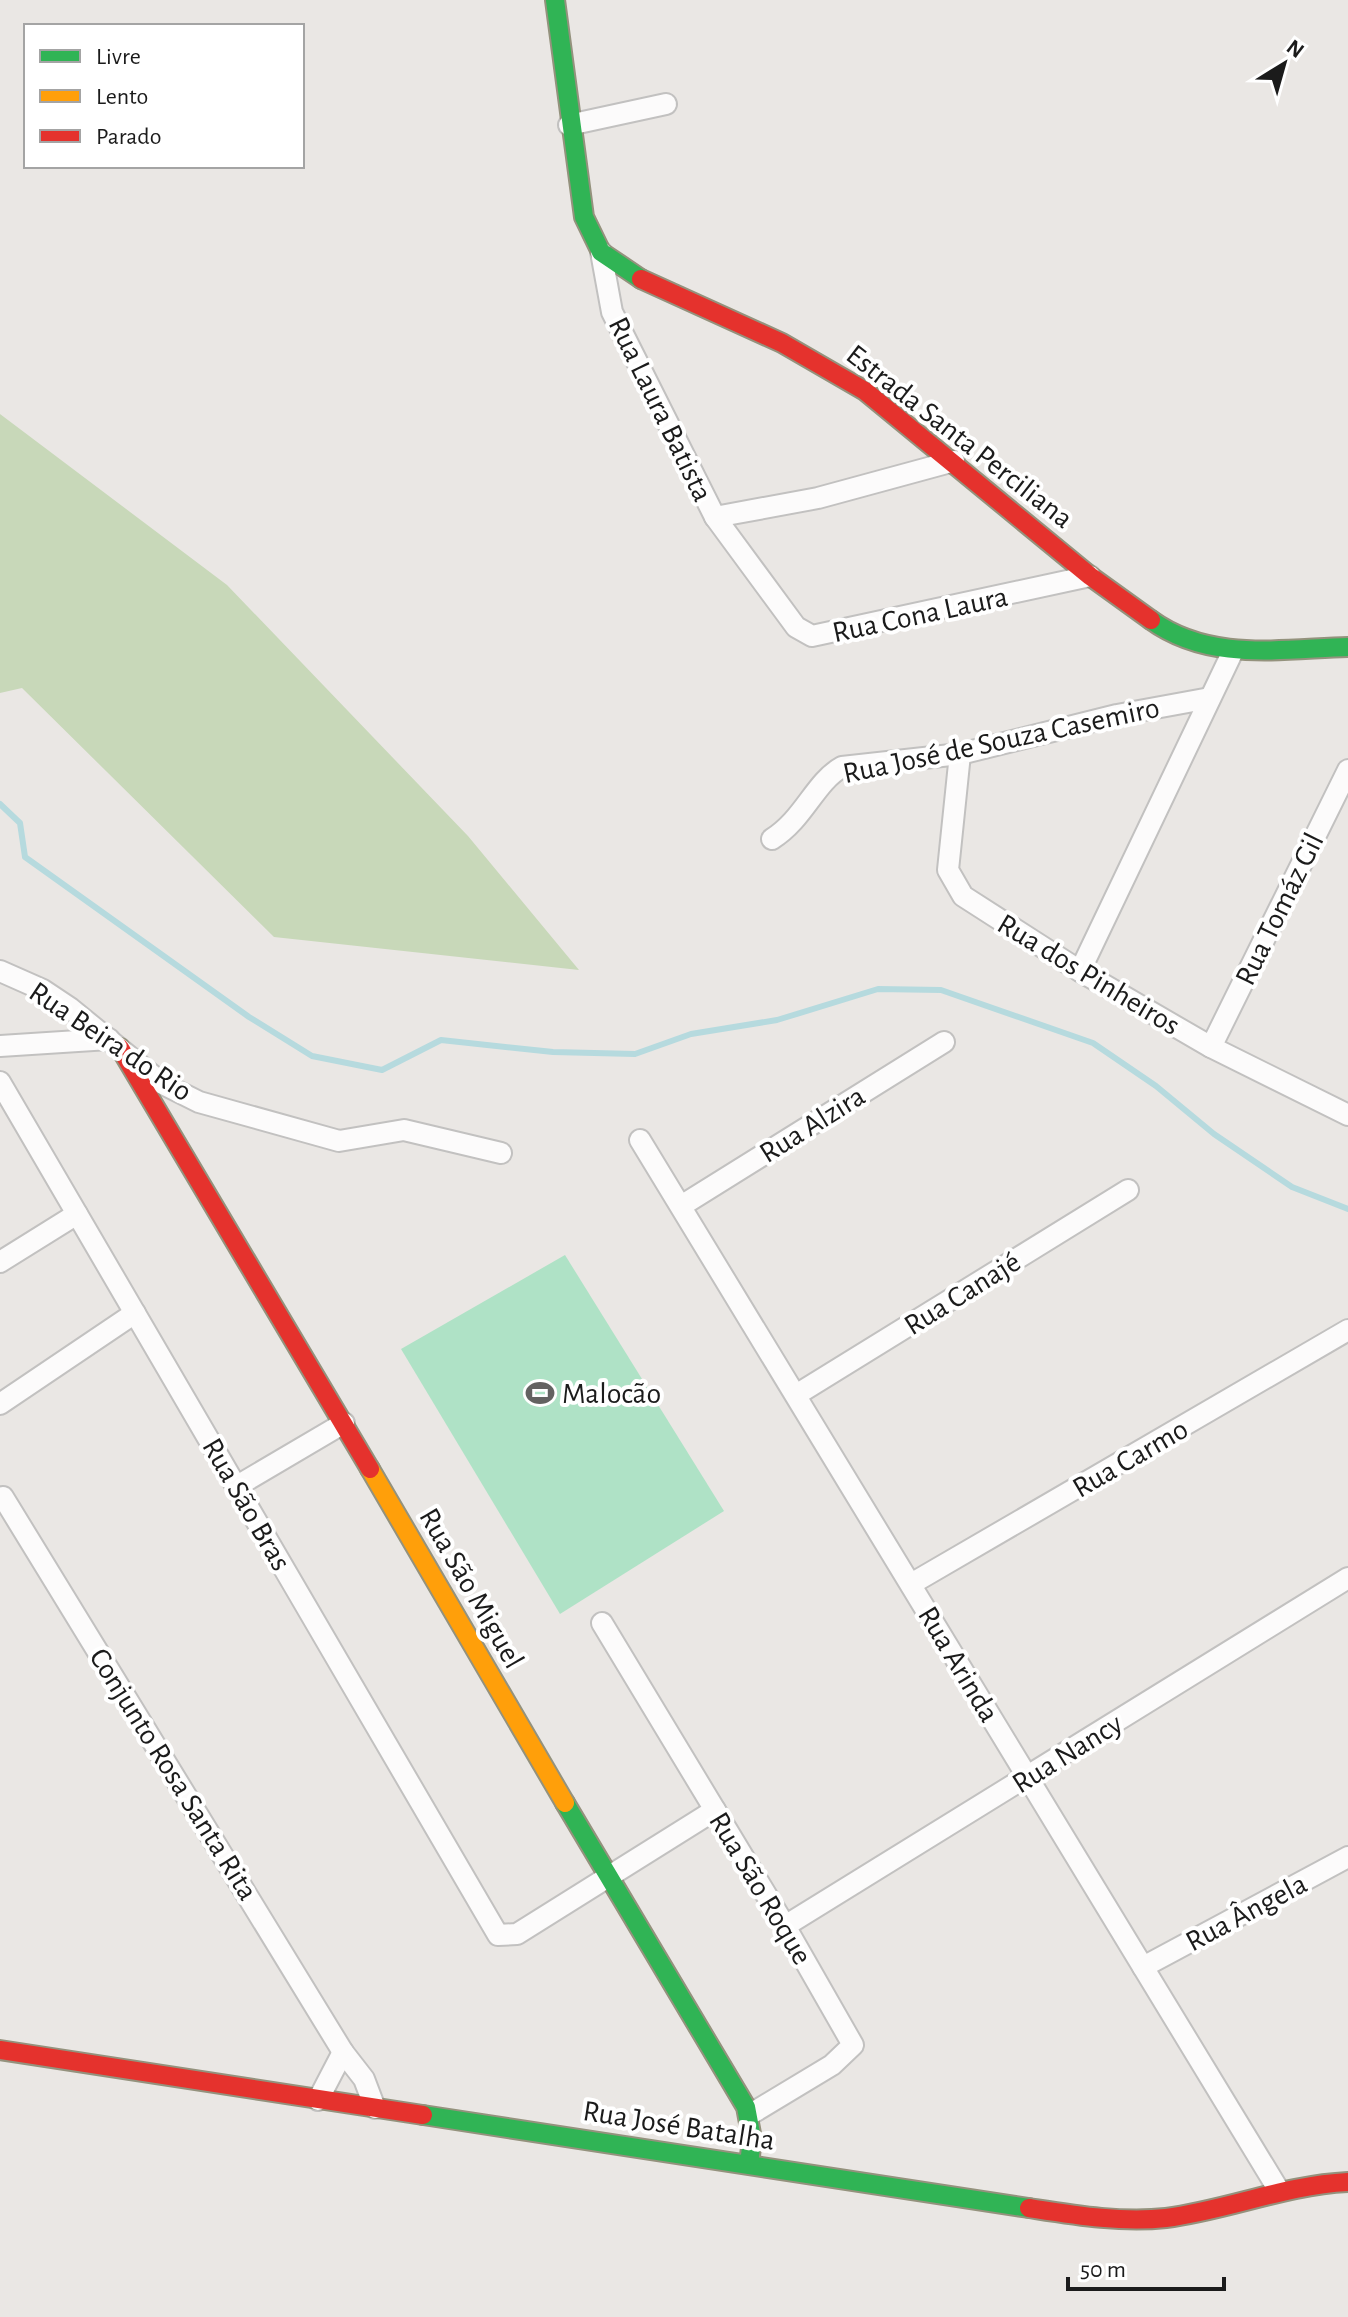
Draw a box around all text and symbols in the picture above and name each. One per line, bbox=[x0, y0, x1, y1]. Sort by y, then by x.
legend bbox=[24, 24, 304, 168]
north arrow bbox=[1244, 24, 1324, 104]
text: N bbox=[1283, 35, 1308, 62]
text: Livre bbox=[96, 45, 141, 69]
text: Lento bbox=[96, 85, 148, 109]
text: Parado bbox=[96, 125, 162, 149]
street label: Rua Laura Batista bbox=[603, 313, 718, 506]
street label: Estrada Santa Perciliana bbox=[841, 339, 1078, 534]
street label: Rua Cona Laura bbox=[830, 582, 1011, 648]
street label: Rua José de Souza Casemiro bbox=[840, 693, 1162, 789]
street label: Rua Tomáz Gil bbox=[1230, 829, 1330, 990]
street label: Rua dos Pinheiros bbox=[992, 909, 1185, 1041]
street label: Rua Beira do Rio bbox=[24, 977, 197, 1107]
street label: Rua Alzira bbox=[755, 1081, 870, 1169]
street label: Rua Canajé bbox=[899, 1247, 1026, 1341]
sports icon: Malocão bbox=[525, 1378, 555, 1408]
place label: Malocão bbox=[562, 1379, 661, 1409]
street label: Rua Carmo bbox=[1068, 1414, 1193, 1504]
street label: Rua São Bras bbox=[196, 1433, 296, 1576]
street label: Rua São Miguel bbox=[413, 1503, 529, 1674]
street label: Rua Arinda bbox=[912, 1601, 1004, 1728]
street label: Conjunto Rosa Santa Rita bbox=[83, 1643, 263, 1906]
street label: Rua Nancy bbox=[1007, 1708, 1128, 1799]
street label: Rua São Roque bbox=[703, 1807, 817, 1970]
street label: Rua Ângela bbox=[1180, 1867, 1312, 1957]
street label: Rua José Batalha bbox=[581, 2096, 777, 2156]
scale bar bbox=[1068, 2241, 1224, 2291]
text: 50 m bbox=[1080, 2258, 1126, 2282]

